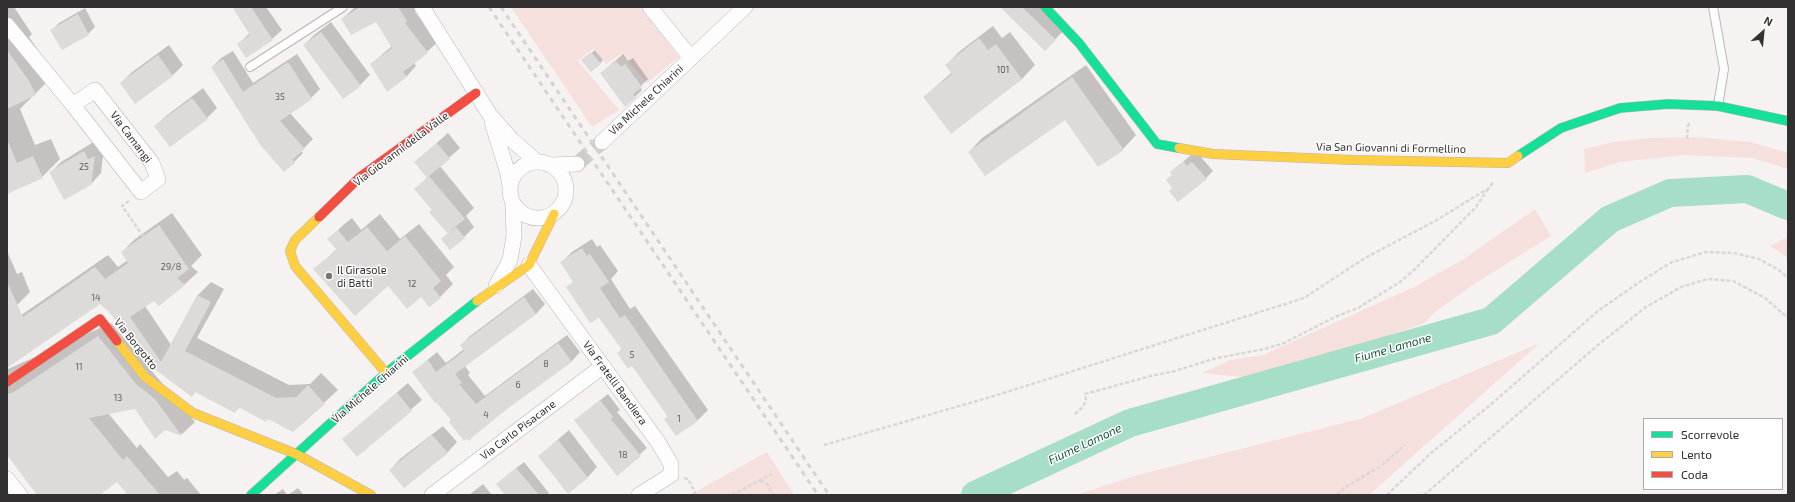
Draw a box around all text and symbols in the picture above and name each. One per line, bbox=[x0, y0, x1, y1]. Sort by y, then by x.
north arrow bbox=[1743, 12, 1783, 52]
text: N bbox=[1762, 13, 1775, 28]
street label: Via Michele Chiarini bbox=[606, 62, 686, 138]
house number: 101 bbox=[997, 65, 1009, 75]
house number: 35 bbox=[275, 92, 285, 102]
street label: Via Camangi bbox=[107, 109, 155, 165]
street label: Via Giovanni della Valle bbox=[351, 109, 451, 189]
street label: Via San Giovanni di Formellino bbox=[1316, 140, 1466, 156]
house number: 25 bbox=[79, 162, 89, 172]
house number: 29/8 bbox=[161, 262, 181, 272]
place label: Il Girasole di Batti bbox=[337, 263, 387, 289]
marker: Il Girasole di Batti bbox=[324, 271, 334, 281]
house number: 12 bbox=[408, 279, 416, 289]
house number: 14 bbox=[91, 293, 101, 303]
street label: Via Borgotto bbox=[111, 316, 161, 372]
water label: Fiume Lamone bbox=[1353, 330, 1433, 366]
street label: Via Fratelli Bandiera bbox=[580, 338, 650, 428]
house number: 5 bbox=[630, 350, 634, 360]
street label: Via Michele Chiarini bbox=[329, 352, 411, 426]
house number: 8 bbox=[543, 359, 549, 369]
house number: 11 bbox=[75, 362, 83, 372]
house number: 6 bbox=[515, 380, 521, 390]
house number: 13 bbox=[114, 393, 122, 403]
street label: Via Carlo Pisacane bbox=[478, 397, 558, 463]
house number: 4 bbox=[483, 410, 489, 420]
house number: 1 bbox=[677, 414, 681, 424]
legend bbox=[1643, 418, 1783, 490]
water label: Fiume Lamone bbox=[1046, 421, 1124, 467]
text: Scorrevole bbox=[1681, 427, 1739, 441]
text: Lento bbox=[1681, 447, 1712, 461]
house number: 18 bbox=[618, 450, 628, 460]
text: Coda bbox=[1681, 467, 1708, 481]

